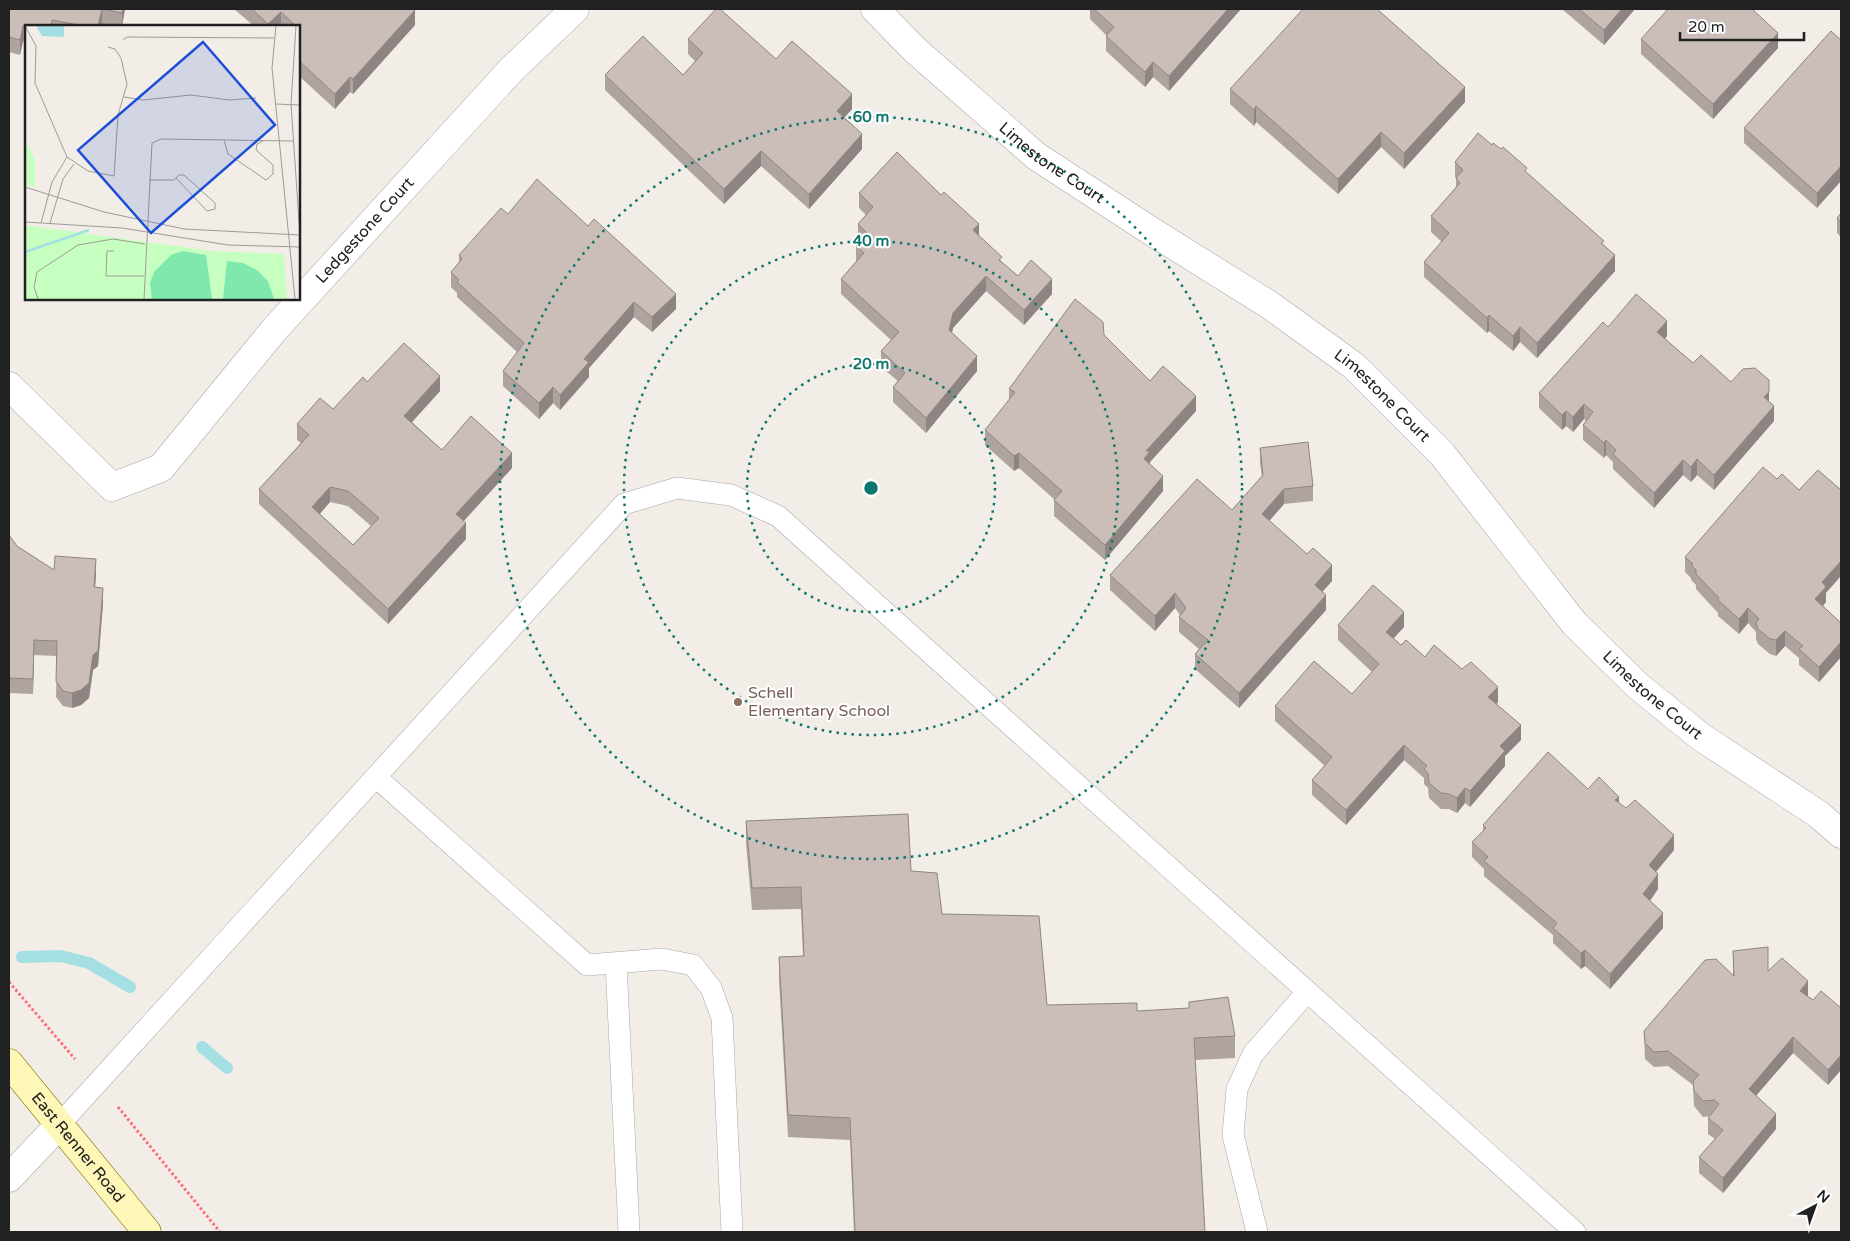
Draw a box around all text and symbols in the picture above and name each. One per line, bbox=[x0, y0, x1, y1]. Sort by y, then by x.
scale bar bbox=[1680, 10, 1804, 42]
text: 20 m bbox=[1688, 18, 1725, 36]
inset map bbox=[25, 25, 300, 300]
text: 60 m bbox=[853, 108, 889, 126]
street label: Limestone Court bbox=[995, 118, 1108, 208]
street label: Ledgestone Court bbox=[311, 173, 418, 288]
text: 40 m bbox=[853, 232, 889, 250]
street label: Limestone Court bbox=[1330, 345, 1434, 446]
text: 20 m bbox=[853, 355, 889, 373]
centre of rings bbox=[862, 479, 880, 497]
street label: Limestone Court bbox=[1598, 647, 1706, 744]
place label: Schell Elementary School bbox=[748, 683, 890, 721]
marker: Schell Elementary School bbox=[732, 696, 744, 708]
street label: East Renner Road bbox=[27, 1088, 129, 1207]
north arrow bbox=[1790, 1181, 1840, 1231]
text: N bbox=[1813, 1186, 1833, 1207]

